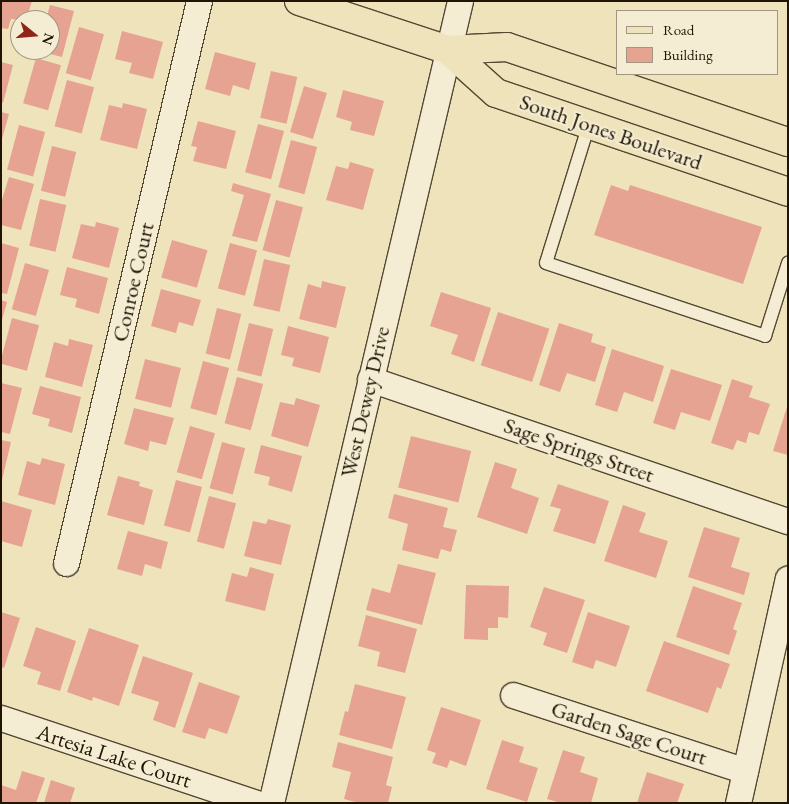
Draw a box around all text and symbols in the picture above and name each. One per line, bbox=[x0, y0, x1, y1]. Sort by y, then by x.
north arrow bbox=[10, 10, 60, 60]
legend bbox=[616, 10, 779, 75]
text: Road bbox=[663, 20, 694, 39]
text: N bbox=[38, 31, 59, 47]
text: Building bbox=[663, 45, 713, 64]
street label: South Jones Boulevard bbox=[516, 88, 706, 176]
street label: Conroe Court bbox=[106, 220, 160, 344]
street label: West Dewey Drive bbox=[335, 324, 395, 480]
street label: Sage Springs Street bbox=[500, 412, 658, 488]
street label: Garden Sage Court bbox=[548, 695, 710, 771]
street label: Artesia Lake Court bbox=[33, 719, 195, 793]

